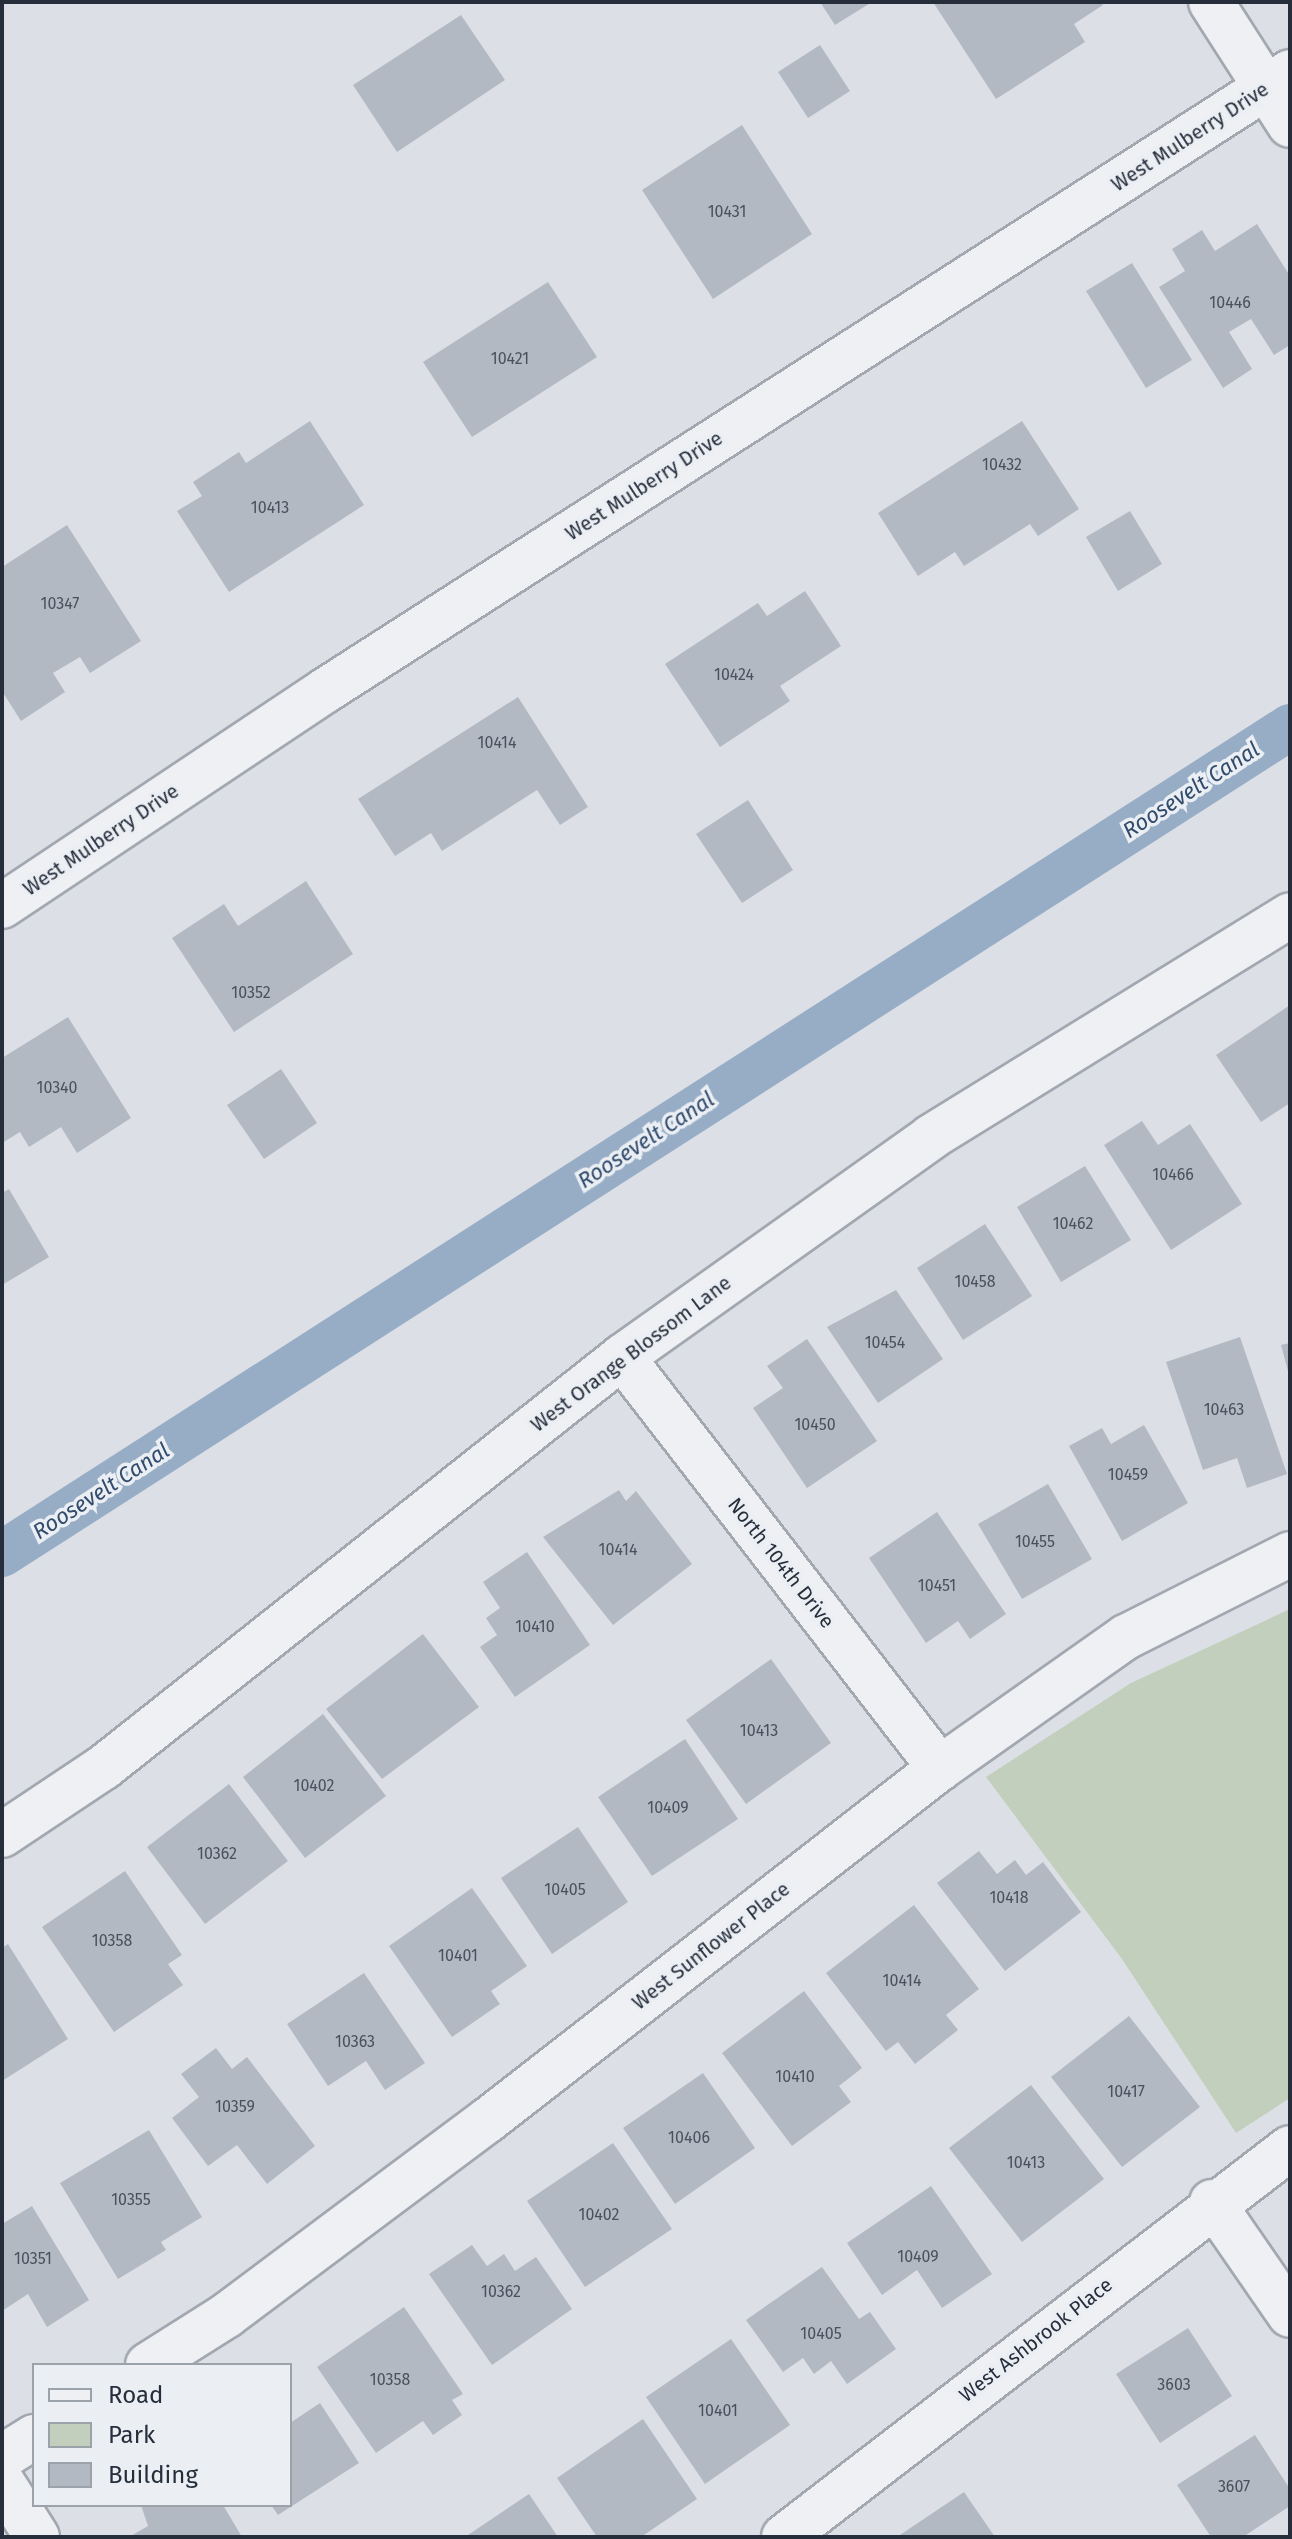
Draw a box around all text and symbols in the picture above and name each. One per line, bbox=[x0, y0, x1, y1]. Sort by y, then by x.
street label: West Mulberry Drive bbox=[1107, 77, 1273, 197]
house number: 10431 bbox=[708, 202, 746, 222]
house number: 10446 bbox=[1209, 293, 1251, 313]
house number: 10421 bbox=[491, 349, 529, 369]
street label: West Mulberry Drive bbox=[561, 426, 727, 546]
house number: 10432 bbox=[982, 455, 1022, 475]
house number: 10413 bbox=[251, 498, 289, 518]
house number: 10347 bbox=[41, 594, 79, 614]
house number: 10424 bbox=[714, 665, 754, 685]
house number: 10414 bbox=[478, 733, 516, 753]
water label: Roosevelt Canal bbox=[1118, 736, 1264, 844]
street label: West Mulberry Drive bbox=[19, 779, 183, 901]
house number: 10352 bbox=[231, 983, 271, 1003]
house number: 10340 bbox=[36, 1078, 78, 1098]
water label: Roosevelt Canal bbox=[573, 1086, 719, 1194]
house number: 10466 bbox=[1152, 1165, 1194, 1185]
house number: 10462 bbox=[1053, 1214, 1093, 1234]
street label: West Orange Blossom Lane bbox=[526, 1271, 736, 1437]
house number: 10458 bbox=[954, 1272, 996, 1292]
house number: 10454 bbox=[865, 1333, 905, 1353]
house number: 10463 bbox=[1204, 1400, 1244, 1420]
house number: 10450 bbox=[794, 1415, 836, 1435]
water label: Roosevelt Canal bbox=[28, 1437, 174, 1545]
house number: 10459 bbox=[1108, 1465, 1148, 1485]
street label: North 104th Drive bbox=[723, 1493, 839, 1633]
house number: 10455 bbox=[1015, 1532, 1055, 1552]
house number: 10414 bbox=[599, 1540, 637, 1560]
house number: 10451 bbox=[918, 1576, 956, 1596]
house number: 10410 bbox=[515, 1617, 555, 1637]
house number: 10413 bbox=[740, 1721, 778, 1741]
house number: 10402 bbox=[293, 1776, 335, 1796]
house number: 10409 bbox=[647, 1798, 689, 1818]
house number: 10362 bbox=[197, 1844, 237, 1864]
street label: West Sunflower Place bbox=[628, 1877, 794, 2015]
house number: 10405 bbox=[544, 1880, 586, 1900]
house number: 10418 bbox=[989, 1888, 1029, 1908]
house number: 10358 bbox=[92, 1931, 132, 1951]
house number: 10401 bbox=[438, 1946, 478, 1966]
house number: 10414 bbox=[883, 1971, 921, 1991]
house number: 10363 bbox=[335, 2032, 375, 2052]
house number: 10410 bbox=[775, 2067, 815, 2087]
house number: 10417 bbox=[1107, 2082, 1145, 2102]
house number: 10359 bbox=[215, 2097, 255, 2117]
house number: 10406 bbox=[668, 2128, 710, 2148]
house number: 10413 bbox=[1007, 2153, 1045, 2173]
house number: 10355 bbox=[111, 2190, 151, 2210]
house number: 10402 bbox=[578, 2205, 620, 2225]
house number: 10409 bbox=[897, 2247, 939, 2267]
house number: 10351 bbox=[14, 2249, 52, 2269]
street label: West Ashbrook Place bbox=[955, 2273, 1117, 2407]
house number: 10362 bbox=[481, 2282, 521, 2302]
house number: 10405 bbox=[800, 2324, 842, 2344]
legend bbox=[32, 2363, 292, 2507]
house number: 10358 bbox=[370, 2370, 410, 2390]
house number: 3603 bbox=[1157, 2375, 1191, 2395]
text: Road bbox=[108, 2381, 163, 2409]
house number: 10401 bbox=[698, 2401, 738, 2421]
text: Park bbox=[108, 2421, 155, 2449]
text: Building bbox=[108, 2461, 198, 2489]
house number: 3607 bbox=[1218, 2477, 1250, 2497]

